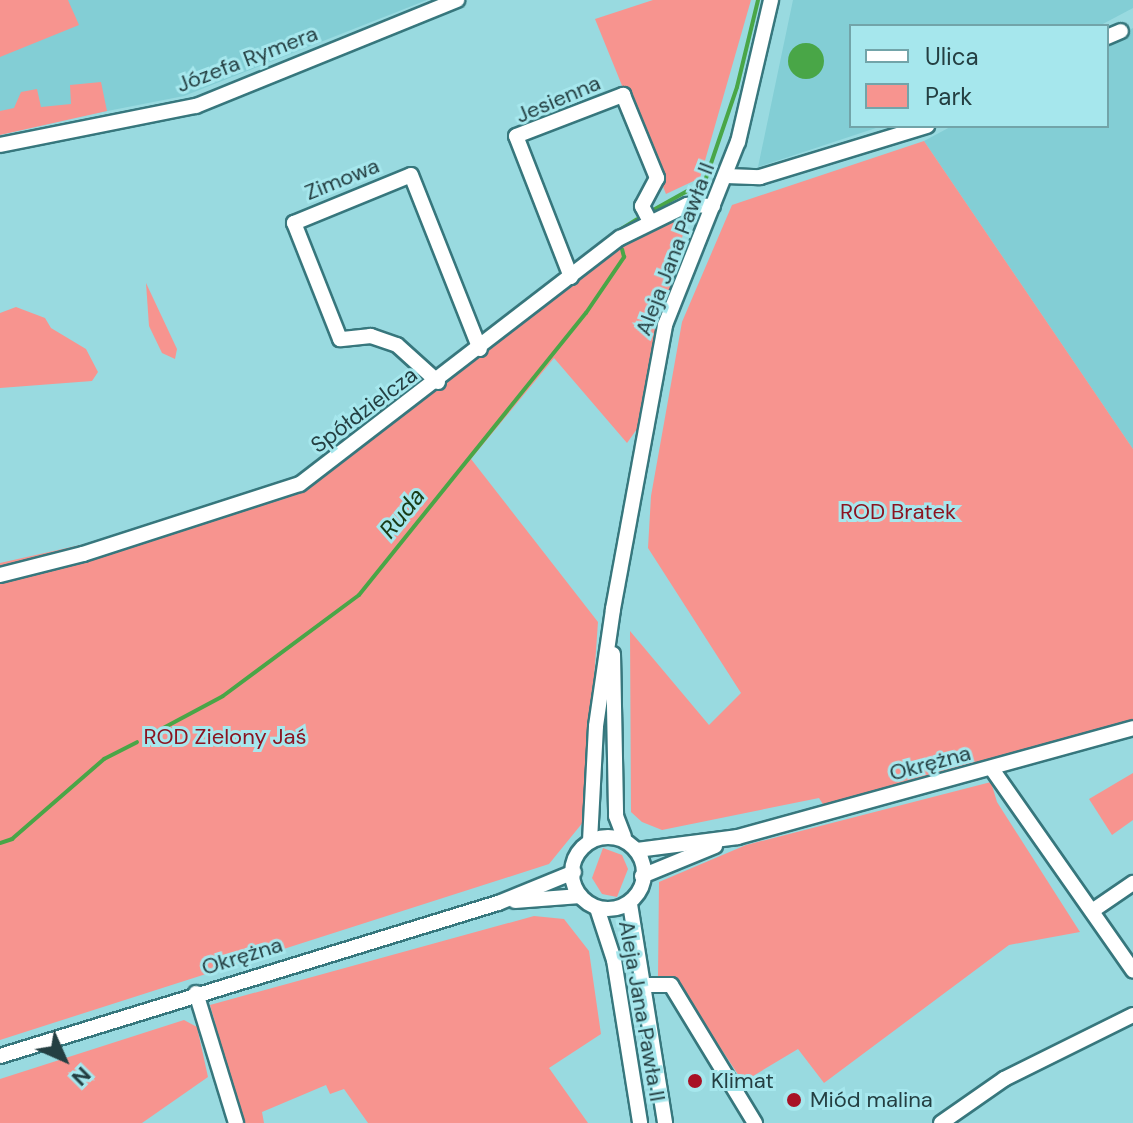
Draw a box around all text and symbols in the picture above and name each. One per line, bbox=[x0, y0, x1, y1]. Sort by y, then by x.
street label: Józefa Rymera bbox=[173, 20, 321, 98]
legend bbox=[849, 24, 1109, 128]
text: Ulica bbox=[925, 41, 979, 72]
street label: Jesienna bbox=[512, 69, 604, 129]
text: Park bbox=[925, 81, 972, 112]
street label: Zimowa bbox=[301, 152, 383, 206]
street label: Aleja Jana Pawła II bbox=[630, 159, 720, 339]
street label: Spółdzielcza bbox=[306, 361, 422, 459]
water label: Ruda bbox=[373, 482, 431, 544]
park label: ROD Bratek bbox=[840, 499, 956, 525]
park label: ROD Zielony Jaś bbox=[143, 724, 307, 750]
street label: Okrężna bbox=[886, 740, 974, 786]
street label: Aleja Jana Pawła II bbox=[613, 919, 671, 1103]
street label: Okrężna bbox=[198, 931, 286, 981]
north arrow bbox=[24, 1019, 104, 1099]
text: N bbox=[65, 1060, 97, 1092]
place label: Klimat bbox=[711, 1068, 774, 1094]
marker: Klimat bbox=[686, 1072, 704, 1090]
place label: Miód malina bbox=[810, 1087, 933, 1113]
marker: Miód malina bbox=[785, 1091, 803, 1109]

